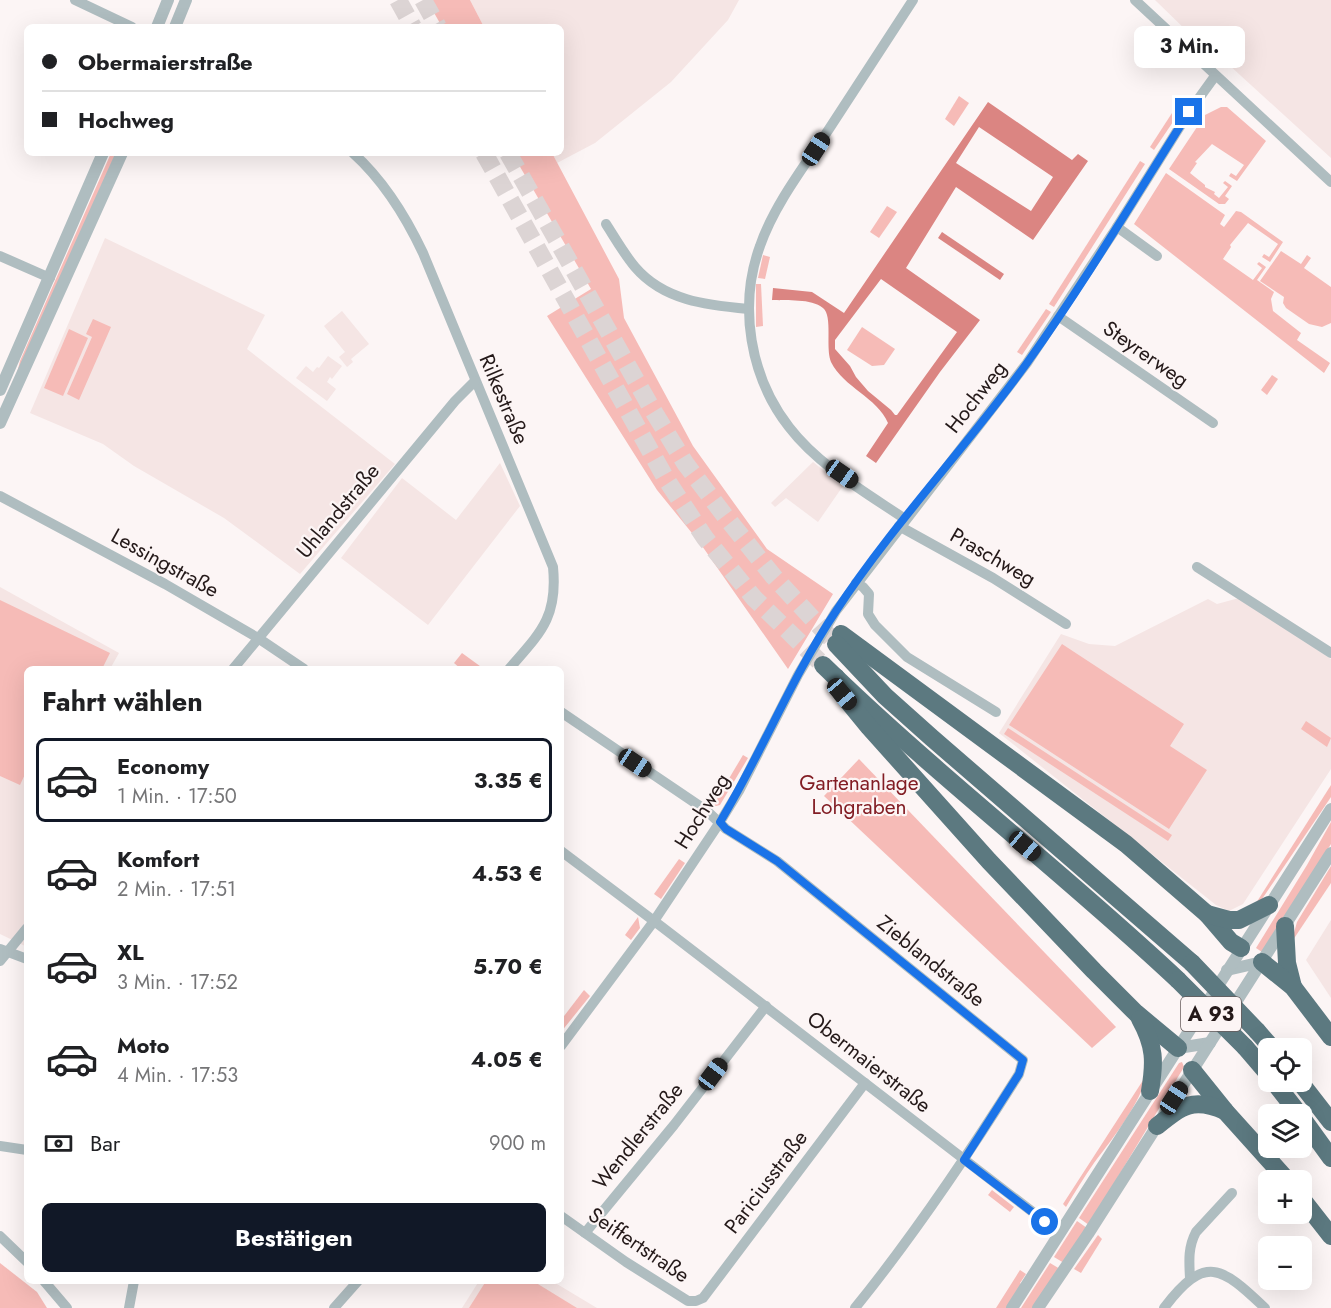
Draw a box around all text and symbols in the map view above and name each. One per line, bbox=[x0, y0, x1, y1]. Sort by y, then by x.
callout: 3 Min. bbox=[1134, 25, 1244, 67]
text: 3 Min. bbox=[1160, 32, 1219, 61]
text: Obermaierstraße bbox=[78, 46, 253, 78]
route end bbox=[1175, 98, 1202, 125]
text: Hochweg bbox=[78, 104, 174, 136]
car bbox=[799, 129, 833, 169]
street label: Steyrerweg bbox=[1097, 313, 1195, 395]
street label: Rilkestraße bbox=[472, 349, 536, 449]
street label: Hochweg bbox=[938, 355, 1014, 439]
car bbox=[822, 456, 862, 492]
street label: Uhlandstraße bbox=[289, 457, 387, 565]
street label: Praschweg bbox=[945, 520, 1041, 594]
street label: Lessingstraße bbox=[106, 521, 225, 605]
car bbox=[824, 674, 860, 714]
text: Fahrt wählen bbox=[42, 682, 203, 721]
car bbox=[615, 745, 655, 781]
text: Economy bbox=[117, 750, 209, 782]
icon: car bbox=[45, 753, 99, 807]
text: 3.35 € bbox=[474, 764, 543, 796]
street label: Hochweg bbox=[667, 767, 737, 855]
park label: Gartenanlage Lohgraben bbox=[799, 768, 919, 822]
text: 1 Min. · 17:50 bbox=[117, 782, 237, 811]
car bbox=[1005, 828, 1045, 864]
text: Komfort bbox=[117, 843, 199, 875]
icon: car bbox=[45, 846, 99, 900]
text: 4.53 € bbox=[472, 857, 543, 889]
text: 2 Min. · 17:51 bbox=[117, 875, 236, 904]
street label: Zieblandstraße bbox=[871, 908, 992, 1014]
text: XL bbox=[117, 936, 144, 968]
icon: car bbox=[45, 939, 99, 993]
text: 5.70 € bbox=[473, 950, 543, 982]
text: 3 Min. · 17:52 bbox=[117, 968, 238, 997]
road number: A 93 bbox=[1181, 997, 1241, 1031]
street label: Obermaierstraße bbox=[801, 1004, 937, 1120]
text: Moto bbox=[117, 1029, 170, 1061]
icon: car bbox=[45, 1032, 99, 1086]
map controls bbox=[1258, 1038, 1312, 1290]
button: locate bbox=[1258, 1038, 1312, 1092]
text: 4.05 € bbox=[471, 1043, 543, 1075]
car bbox=[695, 1054, 731, 1094]
text: 4 Min. · 17:53 bbox=[117, 1061, 238, 1090]
street label: Wendlerstraße bbox=[586, 1076, 690, 1196]
car bbox=[1157, 1078, 1191, 1118]
button: layers bbox=[1258, 1104, 1312, 1158]
street label: Pariciusstraße bbox=[717, 1124, 815, 1240]
icon: cash bbox=[42, 1127, 75, 1160]
text: Bar bbox=[90, 1127, 120, 1159]
text: 900 m bbox=[489, 1129, 546, 1158]
button: + bbox=[1258, 1170, 1312, 1224]
street label: Seiffertstraße bbox=[582, 1200, 696, 1290]
button: Bestätigen bbox=[42, 1203, 546, 1272]
route start bbox=[1031, 1208, 1058, 1235]
button: − bbox=[1258, 1236, 1312, 1290]

